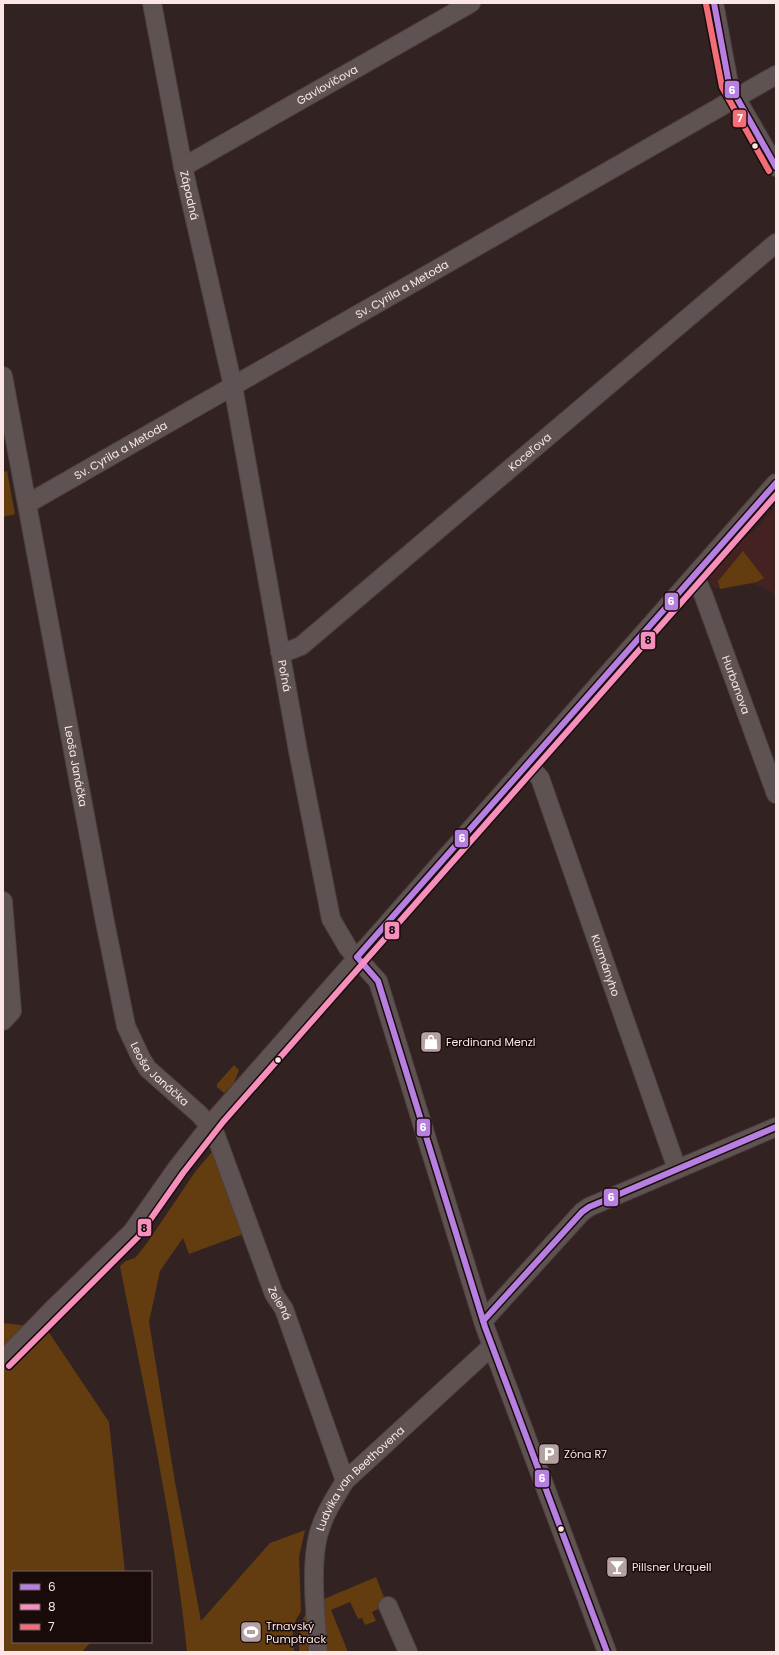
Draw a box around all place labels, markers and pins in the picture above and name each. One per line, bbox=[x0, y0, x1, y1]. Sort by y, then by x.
unlabelled marker bbox=[750, 141, 760, 151]
shop icon: Ferdinand Menzl bbox=[418, 1029, 444, 1055]
place label: Ferdinand Menzl bbox=[446, 1034, 536, 1050]
unlabelled marker bbox=[273, 1055, 283, 1065]
parking icon: Zóna R7 bbox=[536, 1441, 562, 1467]
place label: Zóna R7 bbox=[564, 1446, 607, 1462]
unlabelled marker bbox=[556, 1524, 566, 1534]
bar icon: Pillsner Urquell bbox=[604, 1554, 630, 1580]
place label: Pillsner Urquell bbox=[632, 1559, 711, 1575]
place label: Trnavský Pumptrack bbox=[266, 1618, 326, 1647]
sports icon: Trnavský Pumptrack bbox=[238, 1619, 264, 1645]

